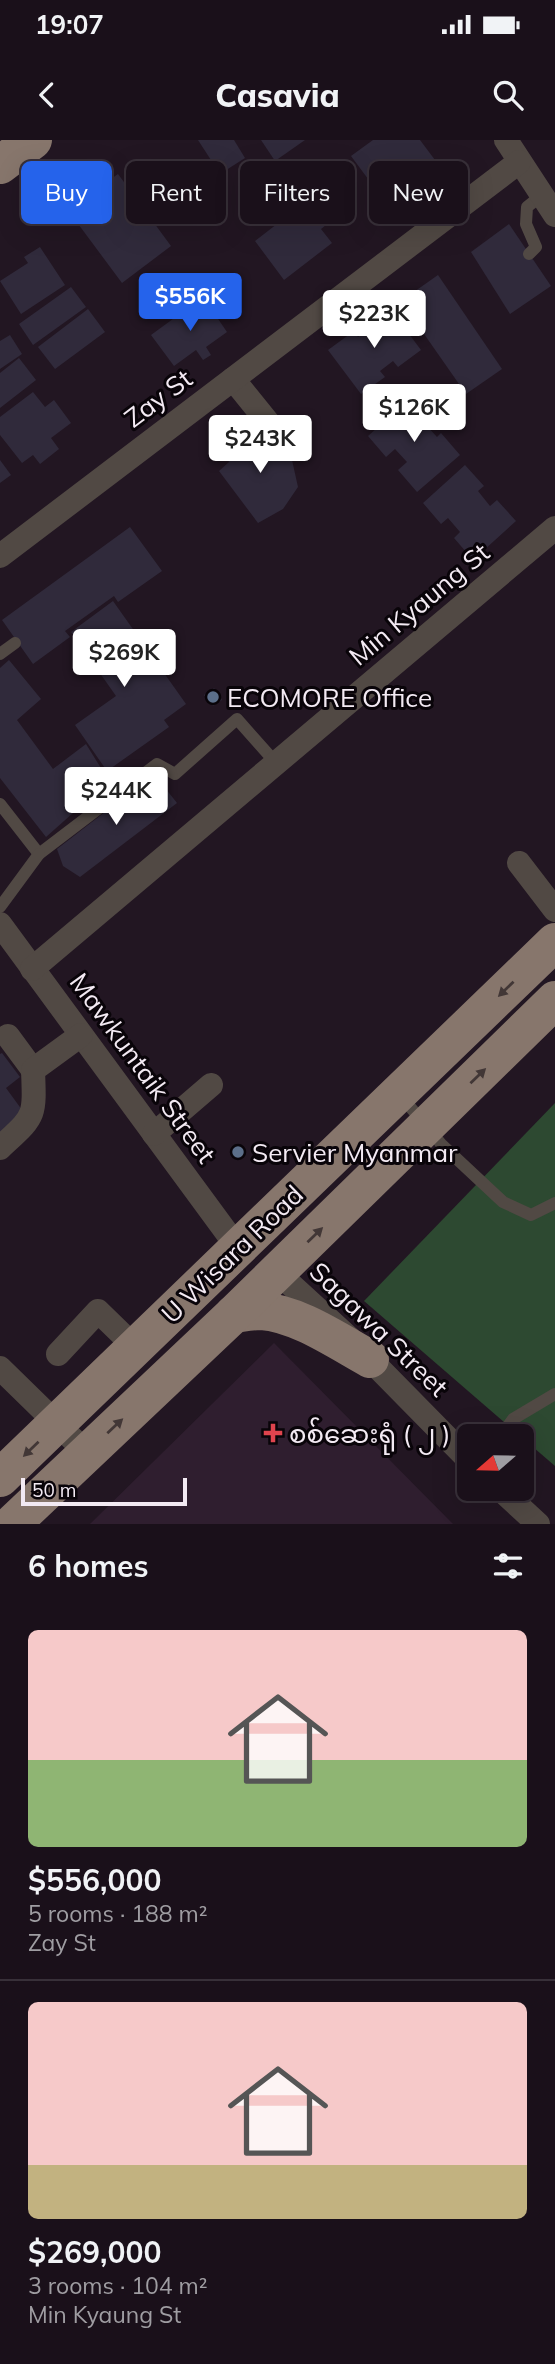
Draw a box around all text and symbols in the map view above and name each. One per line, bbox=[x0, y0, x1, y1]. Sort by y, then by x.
text: 19:07 bbox=[35, 8, 104, 41]
text: Casavia bbox=[215, 75, 340, 115]
icon: back bbox=[28, 76, 66, 114]
icon: search bbox=[489, 76, 527, 114]
chip: Buy bbox=[21, 161, 112, 224]
chip: Rent bbox=[126, 161, 226, 224]
chip: Filters bbox=[240, 161, 355, 224]
chip: New bbox=[369, 161, 468, 224]
pin: $556K bbox=[141, 274, 239, 333]
text: $556K bbox=[155, 281, 225, 310]
pin: $223K bbox=[325, 290, 423, 350]
text: $223K bbox=[339, 298, 409, 327]
street label: Zay St bbox=[117, 362, 199, 434]
pin: $126K bbox=[365, 384, 463, 444]
text: $126K bbox=[379, 392, 449, 421]
pin: $243K bbox=[211, 416, 309, 475]
text: $243K bbox=[225, 423, 295, 452]
street label: Min Kyaung St bbox=[342, 536, 496, 672]
pin: $269K bbox=[75, 630, 173, 689]
text: $269K bbox=[89, 637, 159, 666]
place label: ECOMORE Office bbox=[227, 681, 432, 714]
marker: ECOMORE Office bbox=[205, 689, 221, 705]
pin: $244K bbox=[67, 768, 165, 827]
text: $244K bbox=[81, 775, 151, 804]
street label: Mawkuntaik Street bbox=[63, 966, 223, 1170]
one-way arrow bbox=[498, 981, 515, 997]
one-way arrow bbox=[469, 1068, 486, 1085]
place label: Servier Myanmar bbox=[252, 1136, 458, 1169]
marker: Servier Myanmar bbox=[230, 1144, 246, 1160]
street label: U Wisara Road bbox=[154, 1178, 310, 1330]
one-way arrow bbox=[306, 1228, 323, 1244]
street label: Sagawa Street bbox=[303, 1255, 455, 1403]
place label: စစ်ဆေးရုံ ( ၂ ) bbox=[289, 1417, 451, 1455]
one-way arrow bbox=[106, 1419, 123, 1435]
marker: စစ်ဆေးရုံ ( ၂ ) bbox=[263, 1423, 283, 1443]
north arrow bbox=[457, 1424, 534, 1502]
map controls bbox=[457, 1424, 534, 1501]
one-way arrow bbox=[23, 1440, 40, 1456]
scale bar bbox=[21, 1475, 187, 1507]
text: 50 m bbox=[32, 1478, 76, 1502]
text: 6 homes bbox=[28, 1547, 149, 1585]
icon: filters bbox=[489, 1547, 527, 1585]
icon: home bbox=[215, 1676, 341, 1802]
text: $556,000 bbox=[28, 1861, 161, 1899]
text: 5 rooms · 188 m² bbox=[28, 1899, 208, 1928]
text: Zay St bbox=[28, 1928, 96, 1957]
icon: home bbox=[215, 2048, 341, 2174]
text: $269,000 bbox=[28, 2233, 161, 2271]
text: 3 rooms · 104 m² bbox=[28, 2271, 208, 2300]
text: Min Kyaung St bbox=[28, 2300, 181, 2329]

